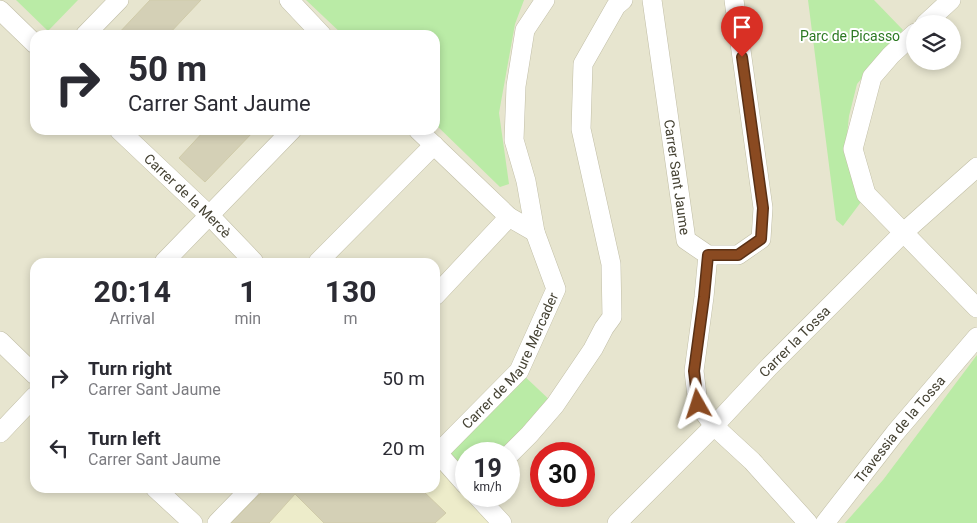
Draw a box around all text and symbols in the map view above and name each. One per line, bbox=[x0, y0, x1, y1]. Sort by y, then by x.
pin bbox=[721, 6, 763, 57]
icon: arrive bbox=[728, 13, 756, 41]
map controls bbox=[906, 15, 961, 70]
button: layers bbox=[906, 15, 961, 70]
park label: Parc de Picasso bbox=[800, 28, 900, 44]
text: 50 m bbox=[128, 49, 207, 90]
icon: right bbox=[45, 50, 110, 115]
text: Carrer Sant Jaume bbox=[128, 91, 311, 116]
street label: Carrer Sant Jaume bbox=[661, 119, 693, 236]
street label: Carrer de la Mercè bbox=[141, 150, 234, 241]
text: 20:14 bbox=[94, 274, 171, 309]
text: 1 bbox=[239, 274, 256, 309]
text: 130 bbox=[325, 274, 376, 309]
street label: Carrer de Maure Mercader bbox=[459, 290, 561, 432]
street label: Carrer la Tossa bbox=[756, 303, 833, 380]
text: Arrival bbox=[110, 309, 155, 328]
text: min bbox=[234, 309, 261, 328]
text: m bbox=[344, 309, 358, 328]
text: Turn right bbox=[88, 357, 172, 380]
icon: right bbox=[45, 364, 73, 392]
text: 50 m bbox=[382, 367, 425, 390]
street label: Travessia de la Tossa bbox=[851, 372, 948, 486]
position arrow bbox=[671, 377, 723, 429]
text: Carrer Sant Jaume bbox=[88, 380, 221, 399]
text: Turn left bbox=[88, 427, 161, 450]
icon: left bbox=[45, 434, 73, 462]
text: 20 m bbox=[382, 437, 425, 460]
speed limit sign: 30 bbox=[530, 442, 595, 507]
text: Carrer Sant Jaume bbox=[88, 450, 221, 469]
text: 19 bbox=[473, 454, 502, 483]
text: km/h bbox=[473, 480, 502, 494]

